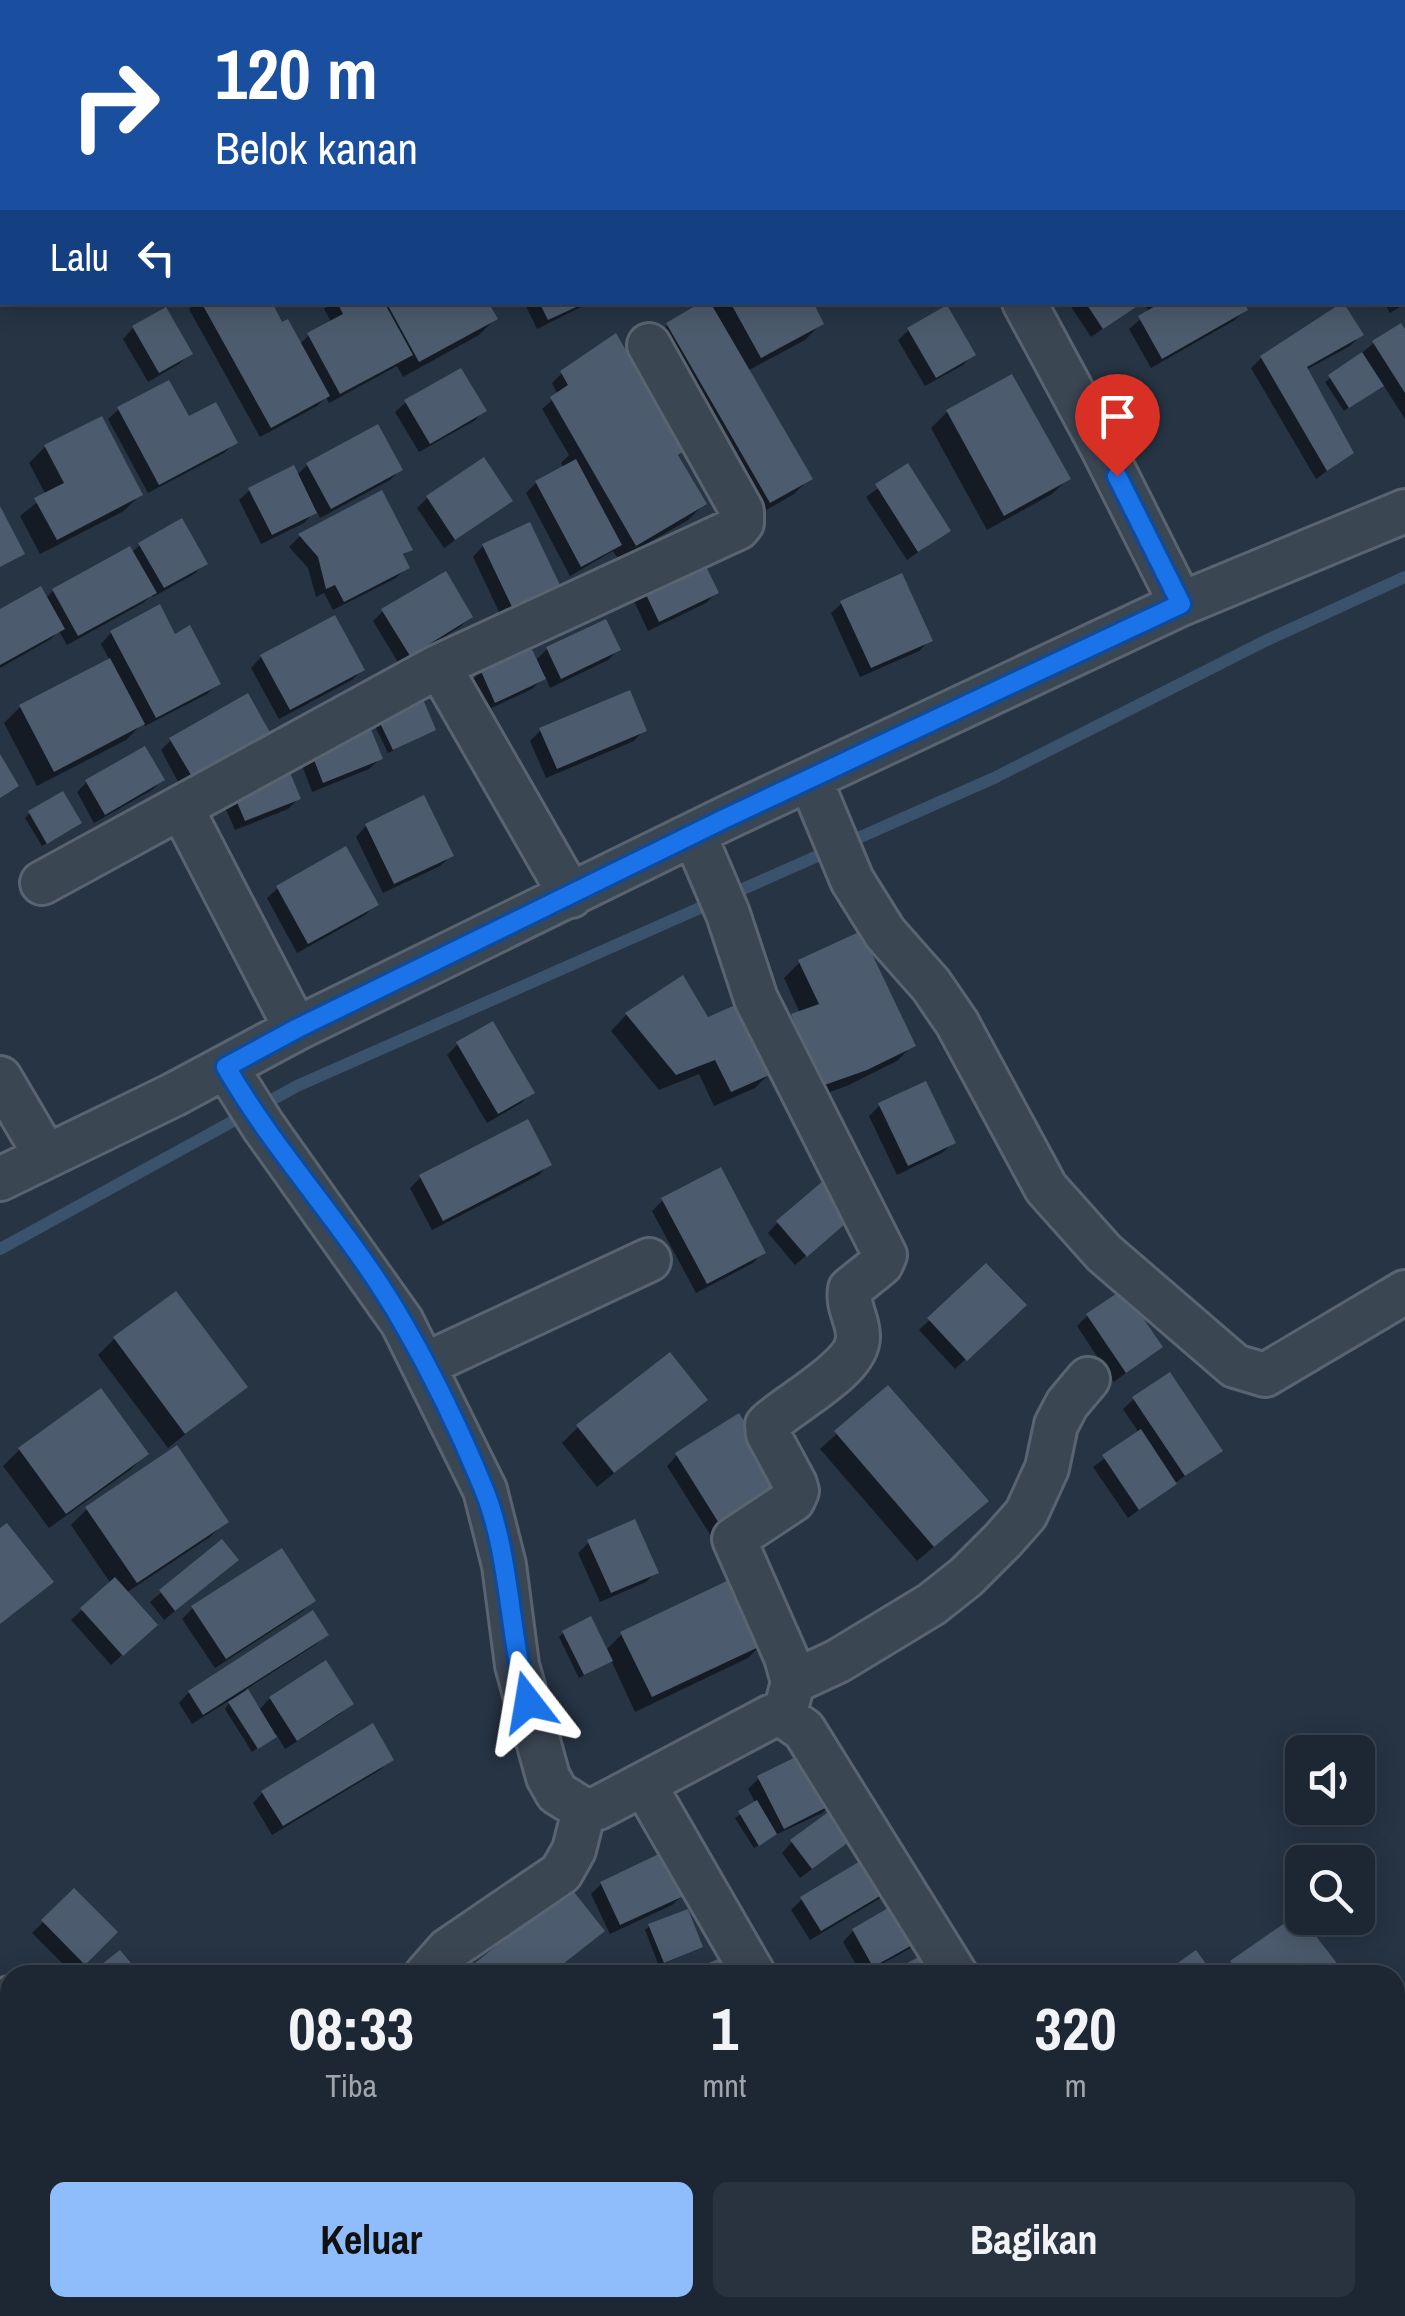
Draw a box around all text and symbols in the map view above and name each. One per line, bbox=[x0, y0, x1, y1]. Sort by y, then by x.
text: 120 m bbox=[215, 27, 378, 121]
icon: right bbox=[50, 40, 180, 170]
text: Belok kanan bbox=[215, 117, 418, 178]
icon: left bbox=[129, 230, 184, 285]
text: Lalu bbox=[50, 232, 109, 283]
pin bbox=[1075, 374, 1160, 477]
icon: arrive bbox=[1090, 389, 1145, 444]
position arrow bbox=[476, 1650, 580, 1754]
map controls bbox=[1285, 1735, 1375, 1935]
button: sound bbox=[1285, 1735, 1375, 1825]
button: search bbox=[1285, 1845, 1375, 1935]
text: 08:33 bbox=[288, 1988, 414, 2069]
text: 1 bbox=[711, 1988, 738, 2069]
text: 320 bbox=[1035, 1988, 1117, 2069]
text: Tiba bbox=[325, 2064, 377, 2107]
text: mnt bbox=[702, 2064, 746, 2107]
text: m bbox=[1065, 2064, 1087, 2107]
button: Keluar bbox=[50, 2182, 693, 2297]
button: Bagikan bbox=[713, 2182, 1355, 2297]

